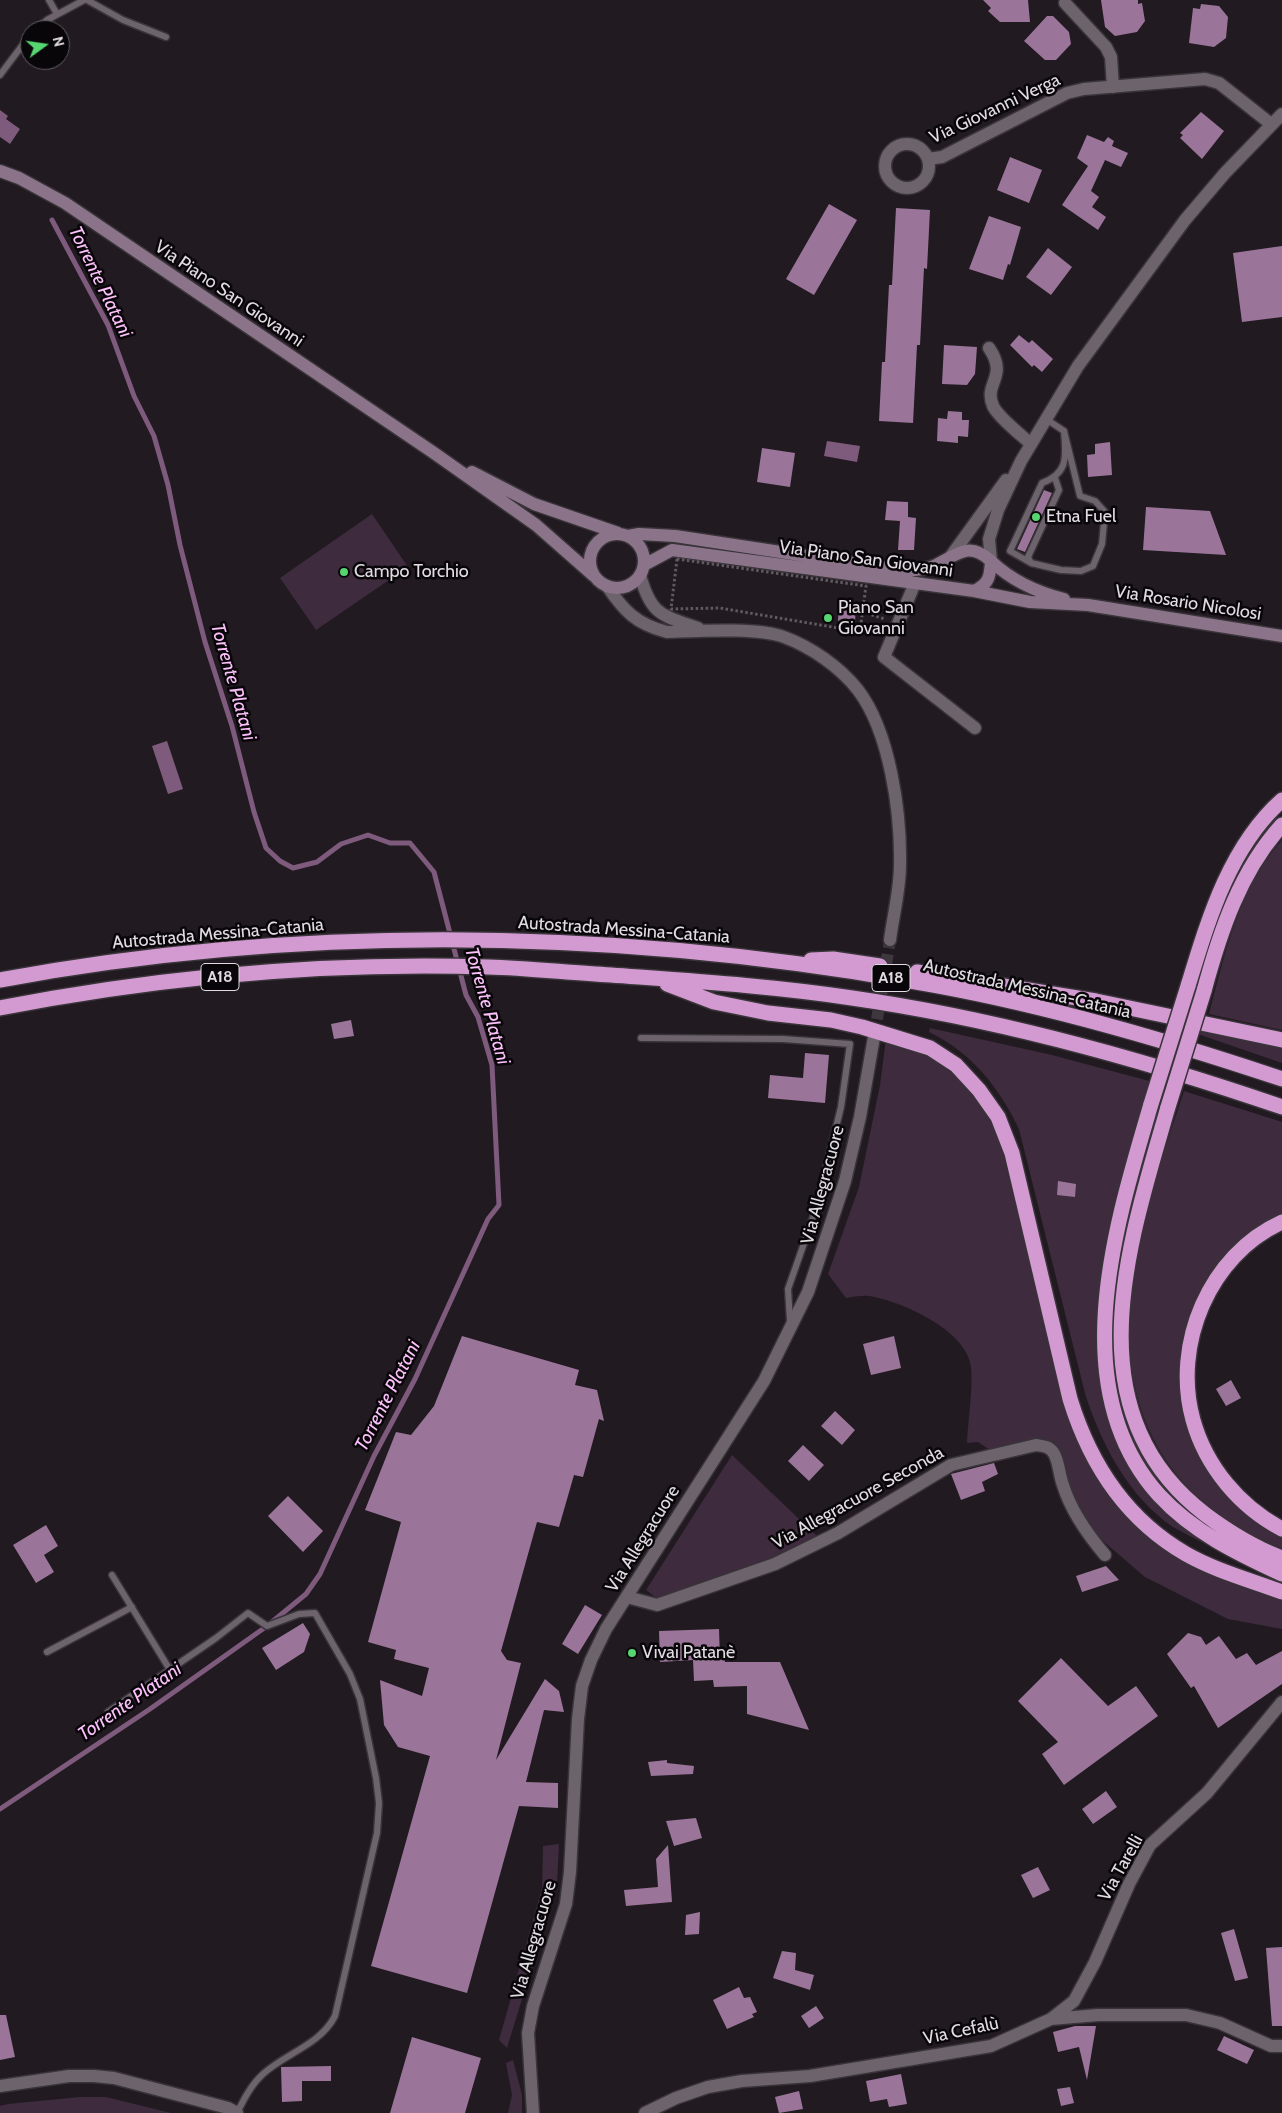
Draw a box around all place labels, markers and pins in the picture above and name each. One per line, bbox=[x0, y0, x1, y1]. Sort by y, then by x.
place label: Etna Fuel bbox=[1046, 506, 1116, 528]
marker: Etna Fuel bbox=[1030, 511, 1042, 523]
place label: Campo Torchio bbox=[354, 561, 469, 583]
marker: Campo Torchio bbox=[338, 566, 350, 578]
place label: Piano San Giovanni bbox=[838, 597, 914, 640]
marker: Piano San Giovanni bbox=[822, 612, 834, 624]
place label: Vivai Patanè bbox=[642, 1642, 735, 1664]
marker: Vivai Patanè bbox=[626, 1647, 638, 1659]

